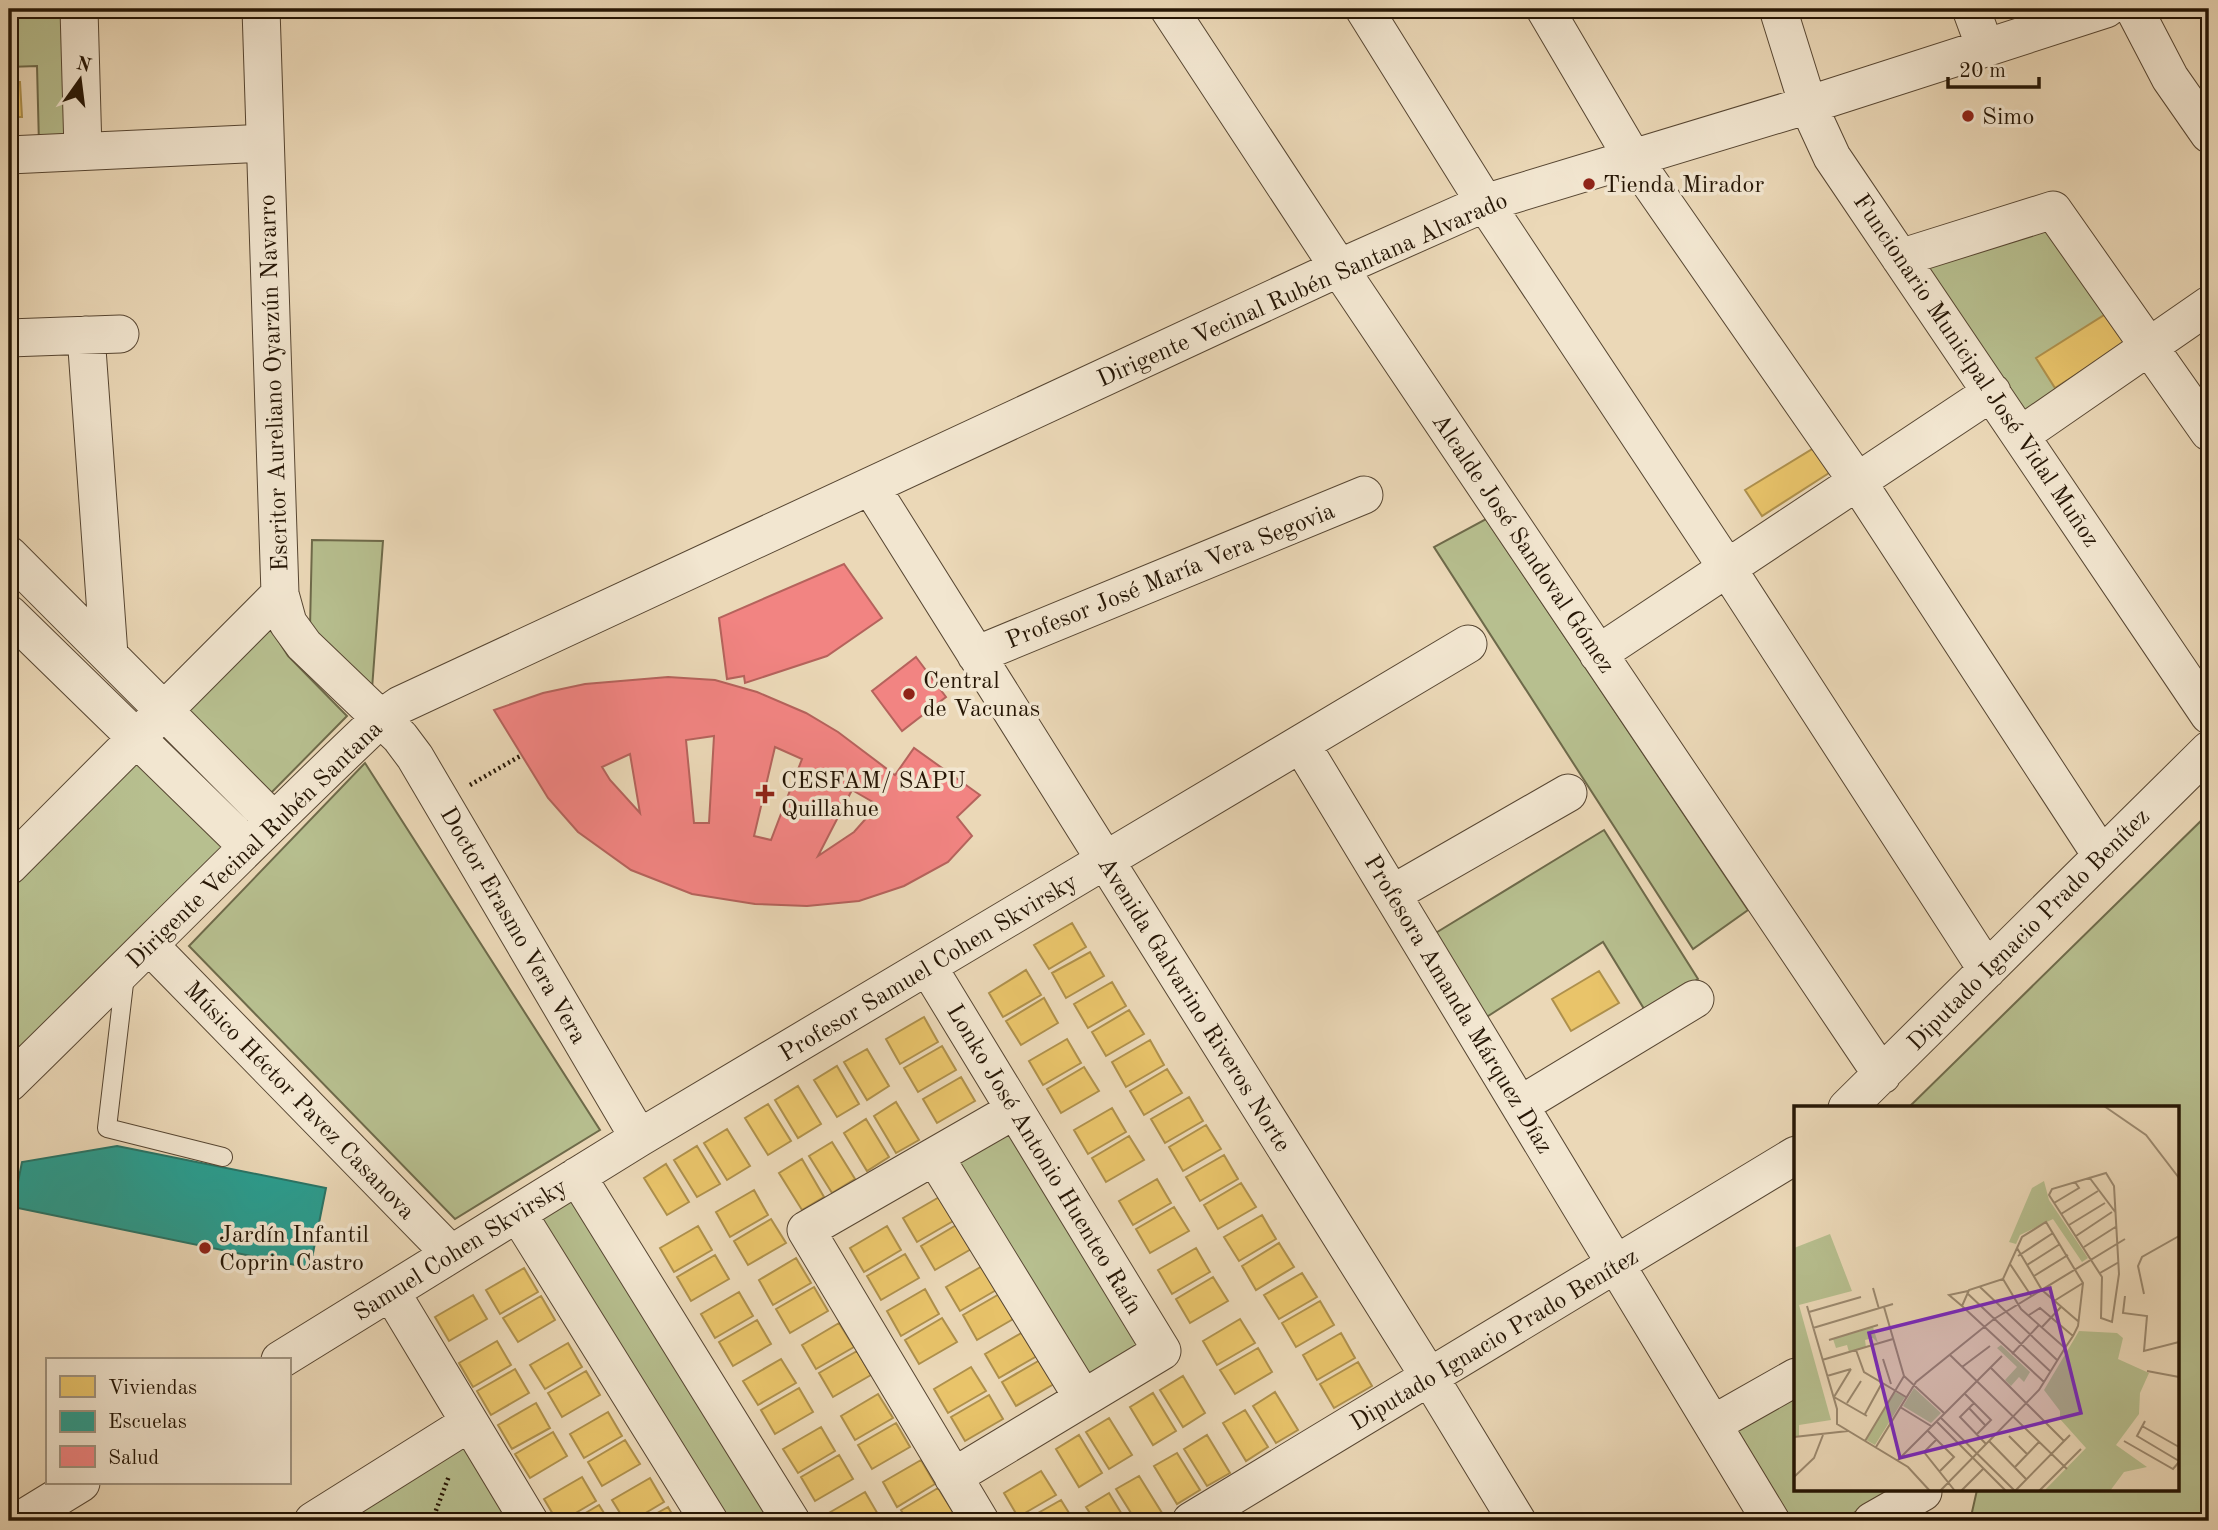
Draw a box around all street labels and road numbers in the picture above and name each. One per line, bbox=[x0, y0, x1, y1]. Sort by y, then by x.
street label: Dirigente Vecinal Rubén Santana Alvarado bbox=[1094, 189, 1511, 393]
street label: Funcionario Municipal José Vidal Muñoz bbox=[1848, 190, 2103, 552]
street label: Escritor Aureliano Oyarzún Navarro bbox=[256, 194, 294, 572]
street label: Alcalde José Sandoval Gómez bbox=[1427, 410, 1618, 678]
street label: Profesor José María Vera Segovia bbox=[1003, 500, 1339, 654]
street label: Dirigente Vecinal Rubén Santana bbox=[123, 717, 388, 974]
street label: Doctor Erasmo Vera Vera bbox=[435, 804, 590, 1049]
street label: Diputado Ignacio Prado Benítez bbox=[1904, 805, 2155, 1056]
street label: Profesora Amanda Márquez Díaz bbox=[1358, 852, 1556, 1159]
street label: Avenida Galvarino Riveros Norte bbox=[1092, 854, 1294, 1156]
street label: Profesor Samuel Cohen Skvirsky bbox=[776, 870, 1082, 1067]
street label: Músico Héctor Pavez Casanova bbox=[179, 978, 419, 1225]
street label: Lonko José Antonio Huenteo Raín bbox=[941, 1001, 1146, 1319]
street label: Samuel Cohen Skvirsky bbox=[350, 1175, 572, 1326]
street label: Diputado Ignacio Prado Benítez bbox=[1347, 1245, 1643, 1436]

